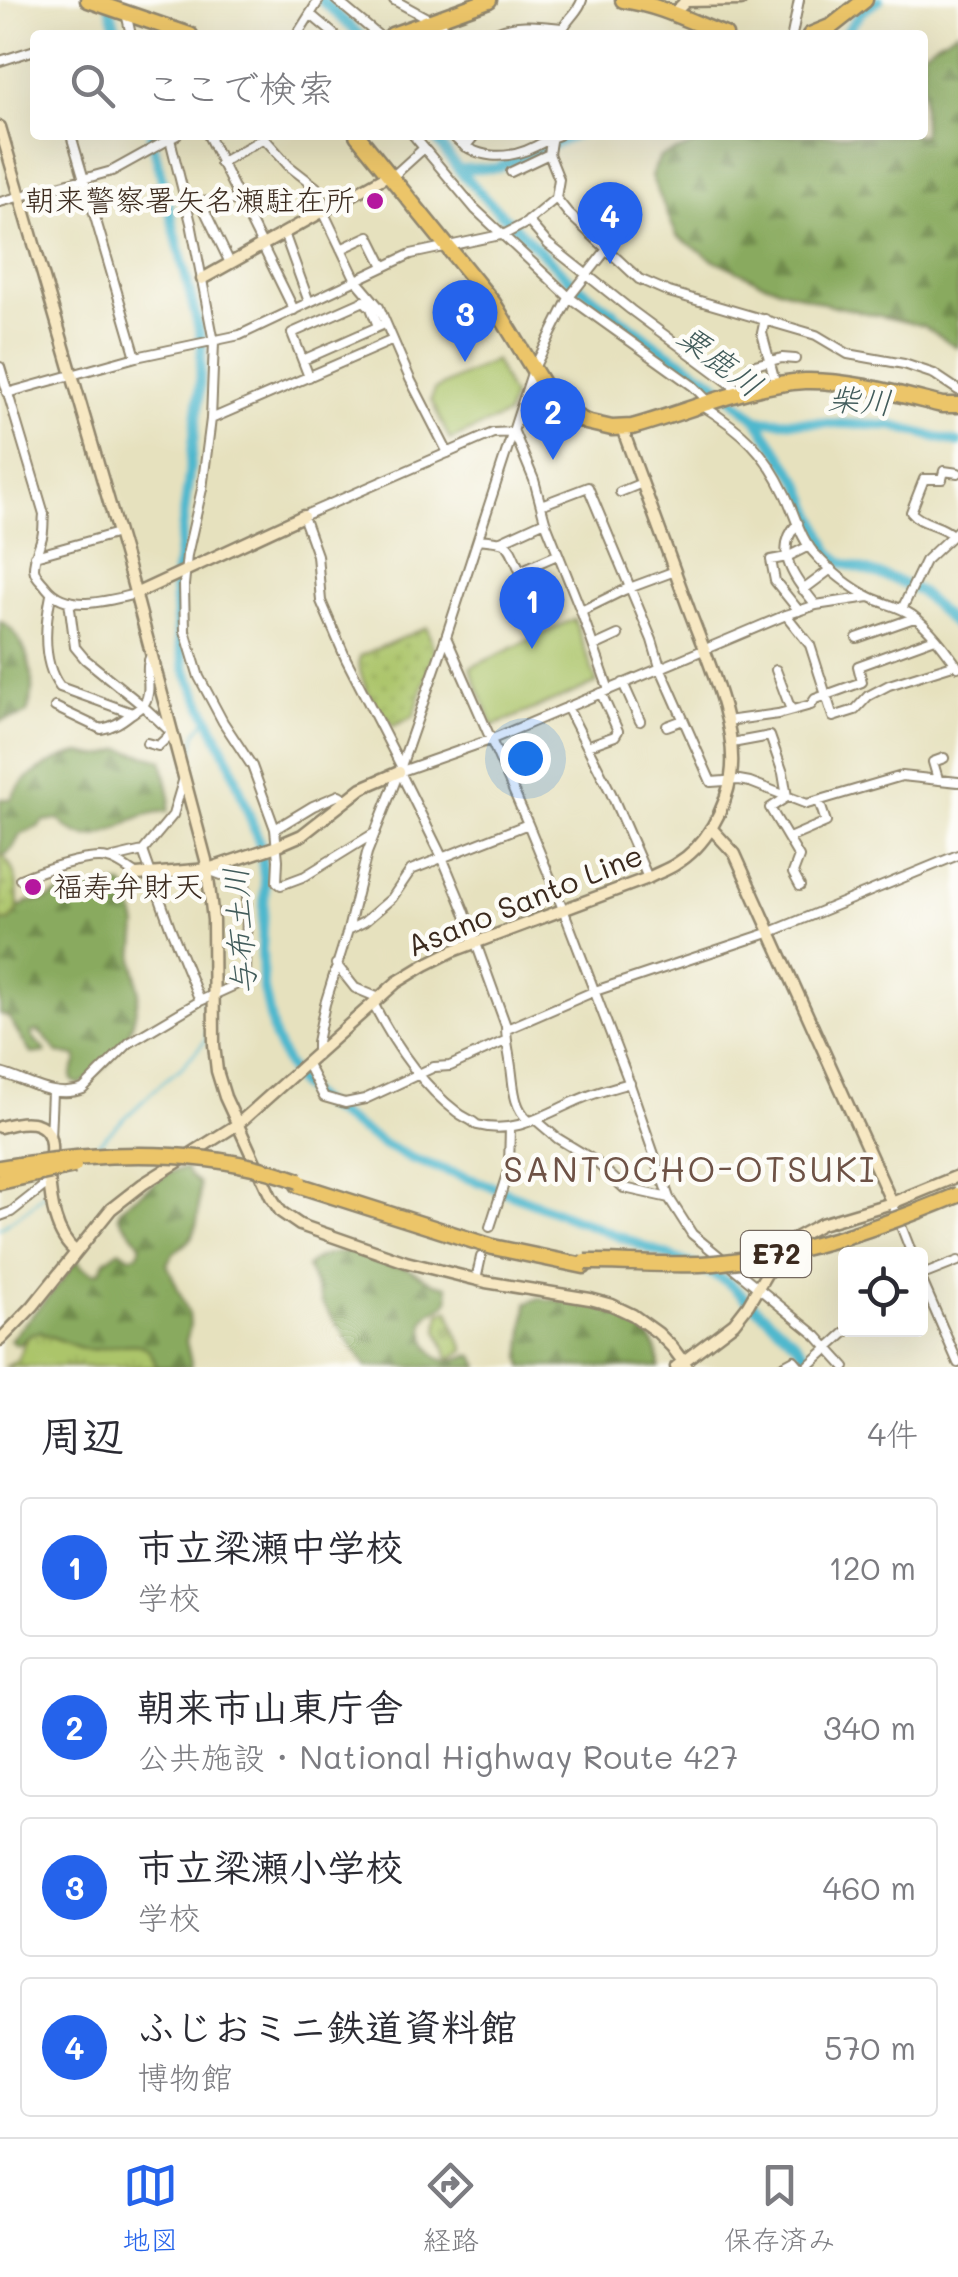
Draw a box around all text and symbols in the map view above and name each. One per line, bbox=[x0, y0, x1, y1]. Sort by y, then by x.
search box bbox=[30, 30, 928, 140]
icon: search bbox=[65, 58, 120, 113]
text: ここで検索 bbox=[145, 62, 335, 112]
place label: 朝来警察署矢名瀬駐在所 bbox=[25, 179, 355, 219]
pin: 4 bbox=[578, 182, 642, 264]
marker: 朝来警察署矢名瀬駐在所 bbox=[364, 190, 386, 212]
pin: 3 bbox=[432, 280, 498, 362]
water label: 粟鹿川 bbox=[670, 314, 772, 405]
water label: 柴川 bbox=[827, 376, 894, 422]
pin: 2 bbox=[520, 378, 586, 460]
pin: 1 bbox=[500, 566, 564, 649]
your location bbox=[500, 733, 551, 784]
street label: Asano Santo Line bbox=[400, 834, 648, 965]
place label: 福寿弁財天 bbox=[53, 865, 203, 905]
water label: 与布土川 bbox=[213, 866, 263, 996]
marker: 福寿弁財天 bbox=[22, 876, 44, 898]
district label: SANTOCHO-OTSUKI bbox=[503, 1145, 877, 1191]
road number: E72 bbox=[741, 1231, 811, 1277]
map controls bbox=[838, 1247, 928, 1337]
button: locate bbox=[838, 1247, 928, 1337]
text: 周辺 bbox=[40, 1407, 124, 1462]
text: 4件 bbox=[867, 1412, 918, 1454]
text: 市立梁瀬中学校 bbox=[137, 1521, 403, 1571]
text: 1 bbox=[67, 1546, 82, 1588]
text: 120 m bbox=[828, 1546, 916, 1588]
text: 学校 bbox=[137, 1575, 201, 1617]
text: 朝来市山東庁舎 bbox=[137, 1681, 403, 1731]
text: 2 bbox=[66, 1706, 83, 1748]
text: 340 m bbox=[823, 1706, 916, 1748]
text: 公共施設 · National Highway Route 427 bbox=[137, 1735, 738, 1777]
text: 市立梁瀬小学校 bbox=[137, 1841, 403, 1891]
text: 3 bbox=[65, 1866, 84, 1908]
text: 460 m bbox=[822, 1866, 916, 1908]
text: 学校 bbox=[137, 1895, 201, 1937]
text: ふじおミニ鉄道資料館 bbox=[137, 2001, 517, 2051]
text: 4 bbox=[64, 2026, 85, 2068]
text: 570 m bbox=[824, 2026, 916, 2068]
text: 博物館 bbox=[137, 2055, 233, 2097]
tab: 地図 bbox=[122, 2158, 178, 2258]
tab: 経路 bbox=[423, 2158, 479, 2258]
tab: 保存済み bbox=[724, 2158, 836, 2258]

